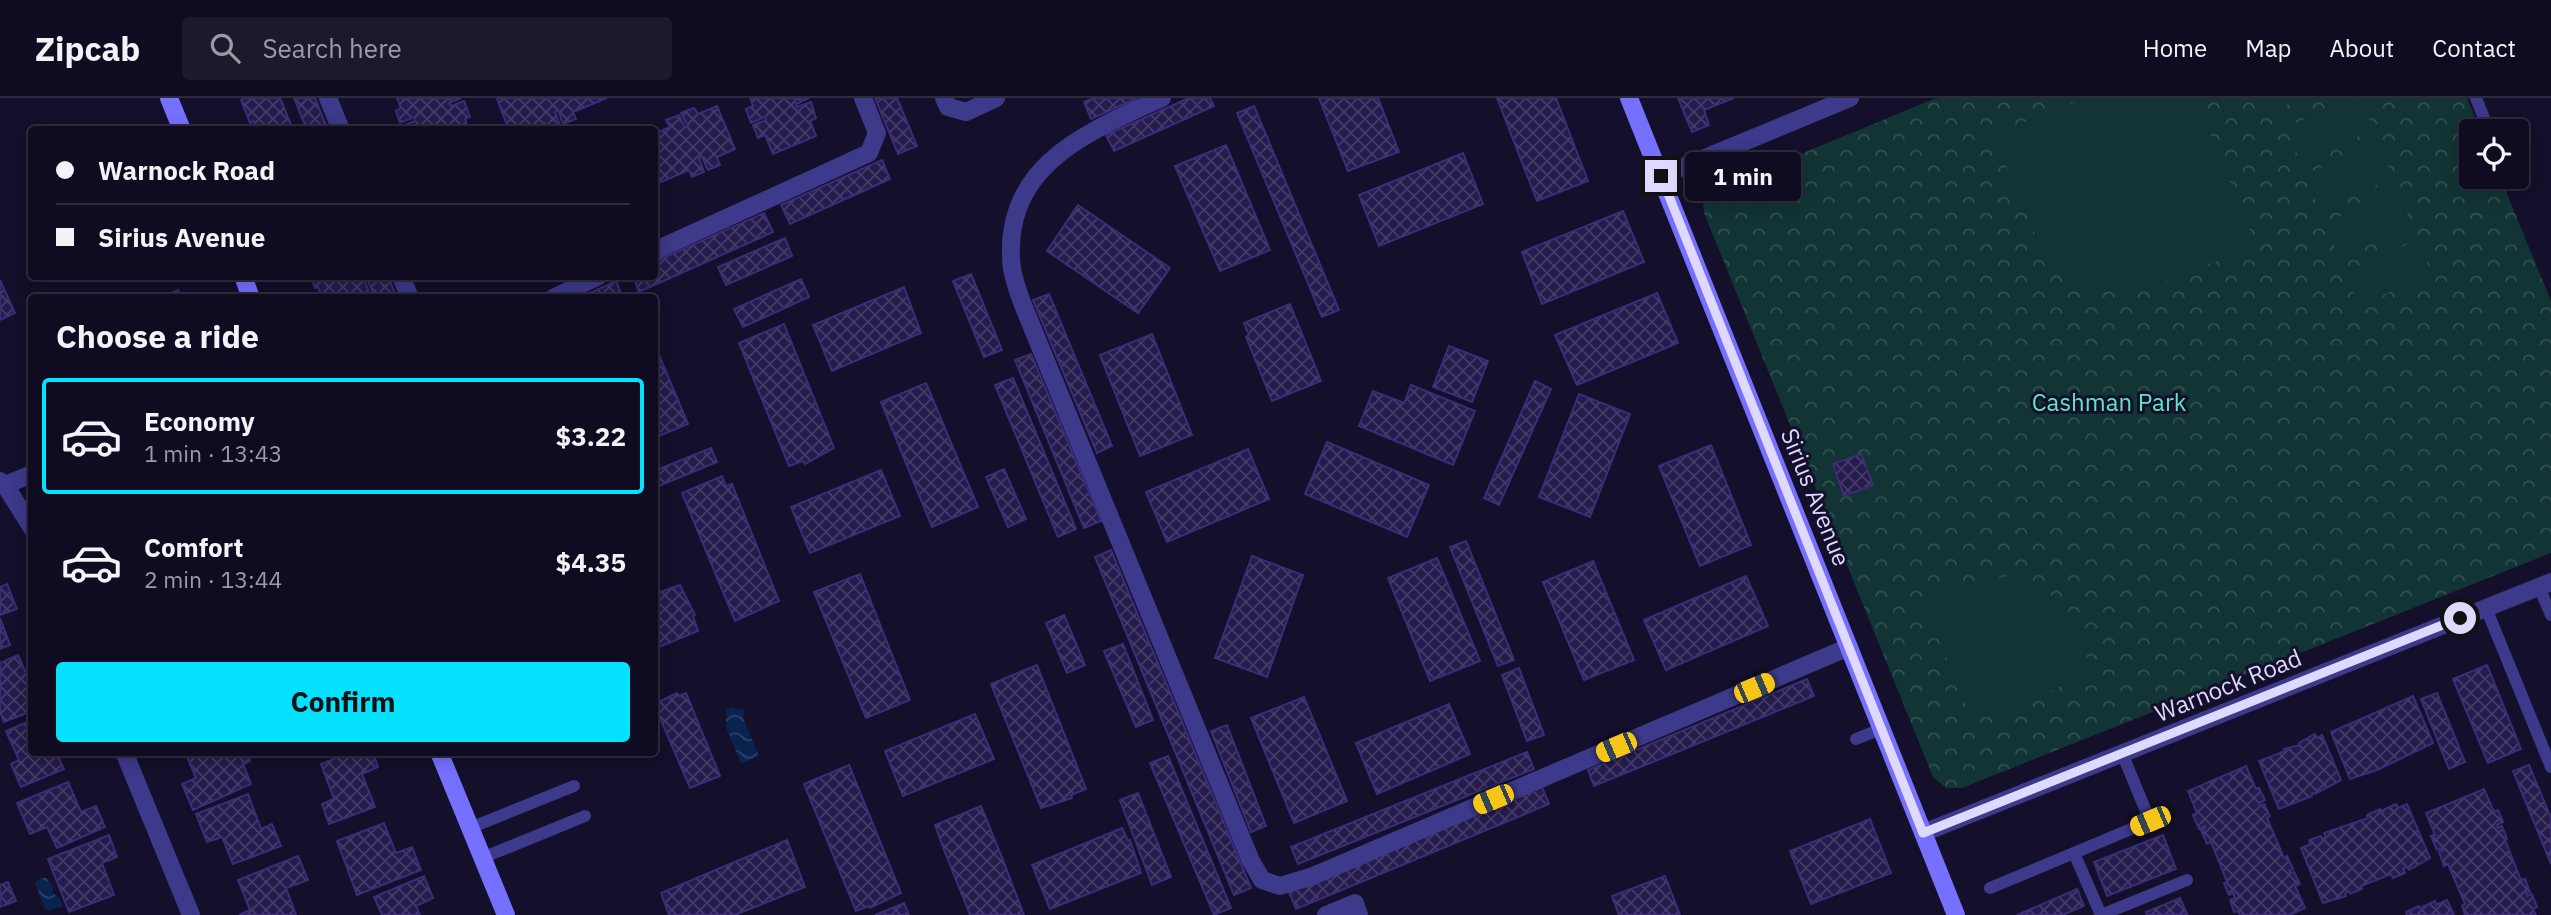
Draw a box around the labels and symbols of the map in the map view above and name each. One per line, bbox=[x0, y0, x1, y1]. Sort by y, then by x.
callout: 1 min bbox=[1686, 152, 1801, 200]
route end bbox=[1645, 160, 1677, 192]
park label: Cashman Park bbox=[2032, 386, 2187, 418]
street label: Sirius Avenue bbox=[1774, 423, 1858, 571]
route start bbox=[2444, 602, 2476, 634]
street label: Warnock Road bbox=[2150, 641, 2306, 729]
car bbox=[1731, 670, 1778, 706]
car bbox=[1593, 729, 1640, 765]
car bbox=[1470, 781, 1517, 817]
car bbox=[2127, 803, 2174, 839]

